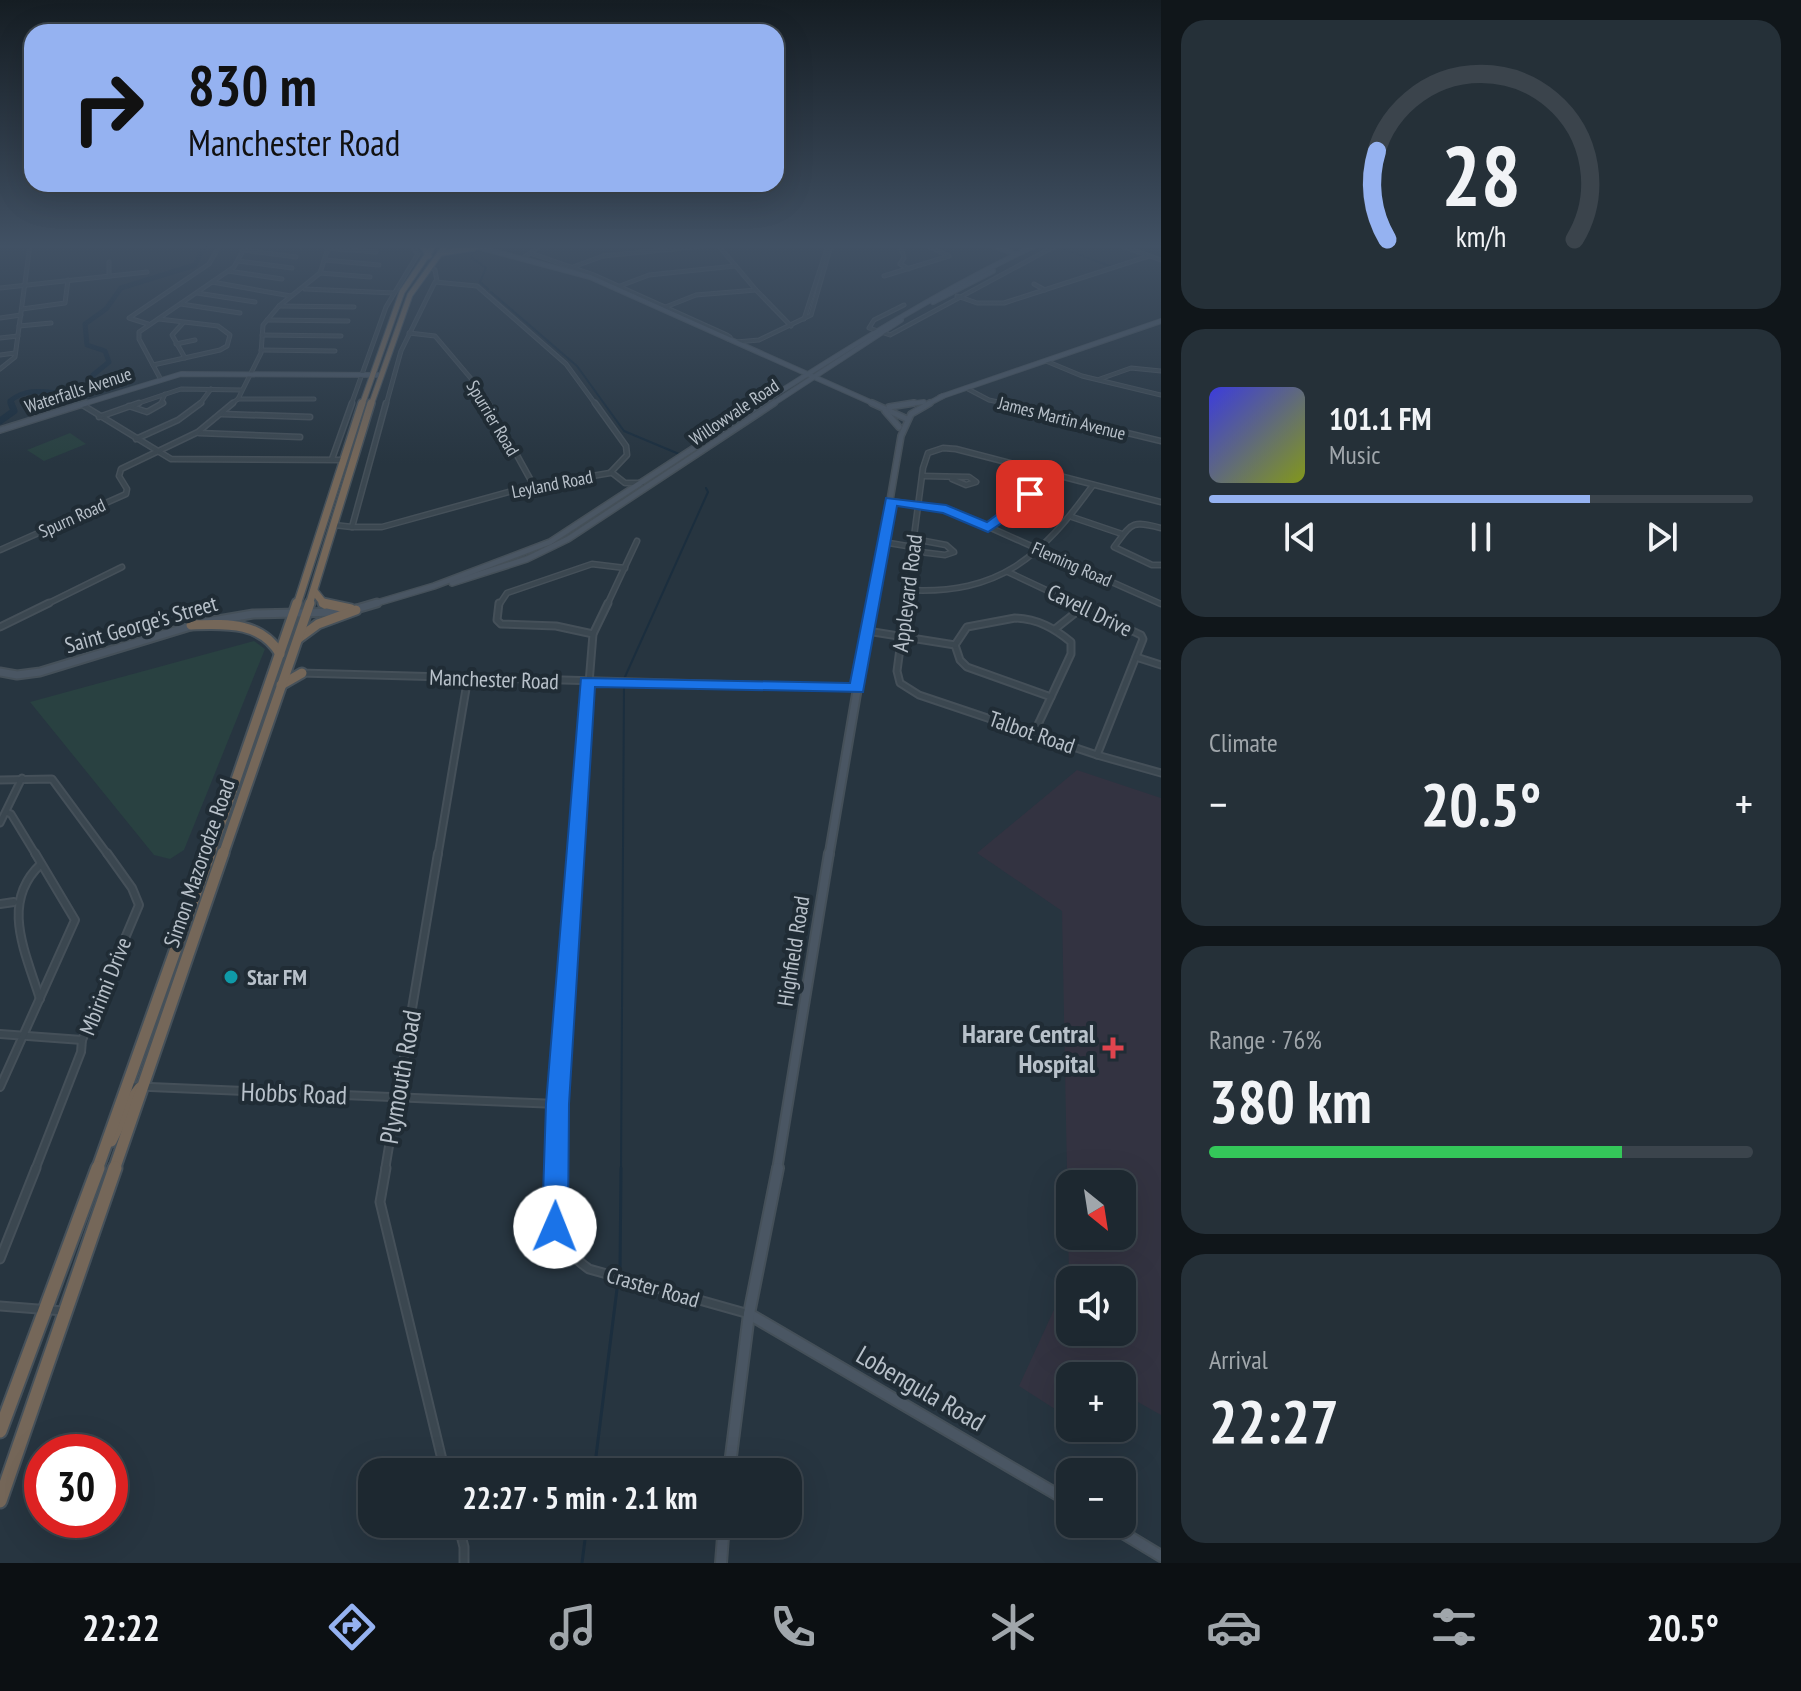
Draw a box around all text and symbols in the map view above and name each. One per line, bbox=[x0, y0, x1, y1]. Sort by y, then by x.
text: 830 m bbox=[188, 49, 317, 121]
icon: right bbox=[56, 56, 160, 160]
text: Manchester Road bbox=[188, 119, 400, 166]
text: 28 bbox=[1441, 121, 1521, 229]
text: km/h bbox=[1456, 218, 1506, 255]
street label: Waterfalls Avenue bbox=[22, 362, 134, 418]
street label: Willowvale Road bbox=[685, 374, 783, 450]
street label: Spurrier Road bbox=[462, 376, 524, 460]
street label: James Martin Avenue bbox=[995, 391, 1128, 445]
text: 101.1 FM bbox=[1329, 399, 1431, 438]
text: Music bbox=[1329, 438, 1381, 471]
pin bbox=[996, 460, 1064, 528]
street label: Leyland Road bbox=[509, 465, 595, 503]
icon: arrive bbox=[1008, 472, 1052, 516]
street label: Spurn Road bbox=[35, 493, 109, 543]
icon: previous bbox=[1278, 515, 1322, 559]
icon: pause bbox=[1459, 515, 1503, 559]
icon: next bbox=[1640, 515, 1684, 559]
street label: Appleyard Road bbox=[886, 533, 928, 653]
street label: Fleming Road bbox=[1029, 536, 1115, 592]
street label: Cavell Drive bbox=[1043, 577, 1137, 643]
street label: Saint George's Street bbox=[61, 589, 221, 659]
street label: Manchester Road bbox=[429, 663, 559, 695]
street label: Talbot Road bbox=[985, 704, 1079, 760]
text: Climate bbox=[1209, 726, 1278, 759]
text: 20.5° bbox=[1421, 765, 1541, 843]
street label: Simon Mazorodze Road bbox=[157, 775, 241, 951]
text: − bbox=[1209, 775, 1227, 832]
text: + bbox=[1735, 775, 1753, 832]
street label: Highfield Road bbox=[770, 894, 816, 1008]
street label: Mbirimi Drive bbox=[73, 933, 137, 1039]
place label: Star FM bbox=[247, 963, 307, 991]
marker: Star FM bbox=[222, 968, 240, 986]
street label: Plymouth Road bbox=[372, 1007, 428, 1147]
place label: Harare Central Hospital bbox=[962, 1017, 1096, 1080]
text: Range · 76% bbox=[1209, 1023, 1322, 1056]
marker: Harare Central Hospital bbox=[1102, 1037, 1124, 1059]
text: 380 km bbox=[1209, 1062, 1372, 1140]
street label: Hobbs Road bbox=[240, 1075, 348, 1111]
north arrow bbox=[1056, 1170, 1136, 1250]
map controls bbox=[1056, 1170, 1136, 1538]
position arrow bbox=[513, 1185, 597, 1269]
street label: Craster Road bbox=[603, 1260, 703, 1314]
button: sound bbox=[1056, 1266, 1136, 1346]
street label: Lobengula Road bbox=[851, 1338, 991, 1438]
text: Arrival bbox=[1209, 1343, 1268, 1376]
button: + bbox=[1056, 1362, 1136, 1442]
text: 22:27 bbox=[1209, 1382, 1339, 1460]
speed limit sign: 30 bbox=[24, 1434, 128, 1538]
button: − bbox=[1056, 1458, 1136, 1538]
text: 22:27 · 5 min · 2.1 km bbox=[463, 1478, 697, 1517]
icon: directions bbox=[324, 1599, 380, 1655]
icon: music bbox=[545, 1599, 601, 1655]
icon: phone bbox=[765, 1599, 821, 1655]
icon: climate bbox=[985, 1599, 1041, 1655]
icon: car bbox=[1206, 1599, 1262, 1655]
icon: filters bbox=[1426, 1599, 1482, 1655]
text: 22:22 bbox=[82, 1604, 160, 1651]
text: 20.5° bbox=[1646, 1604, 1719, 1651]

